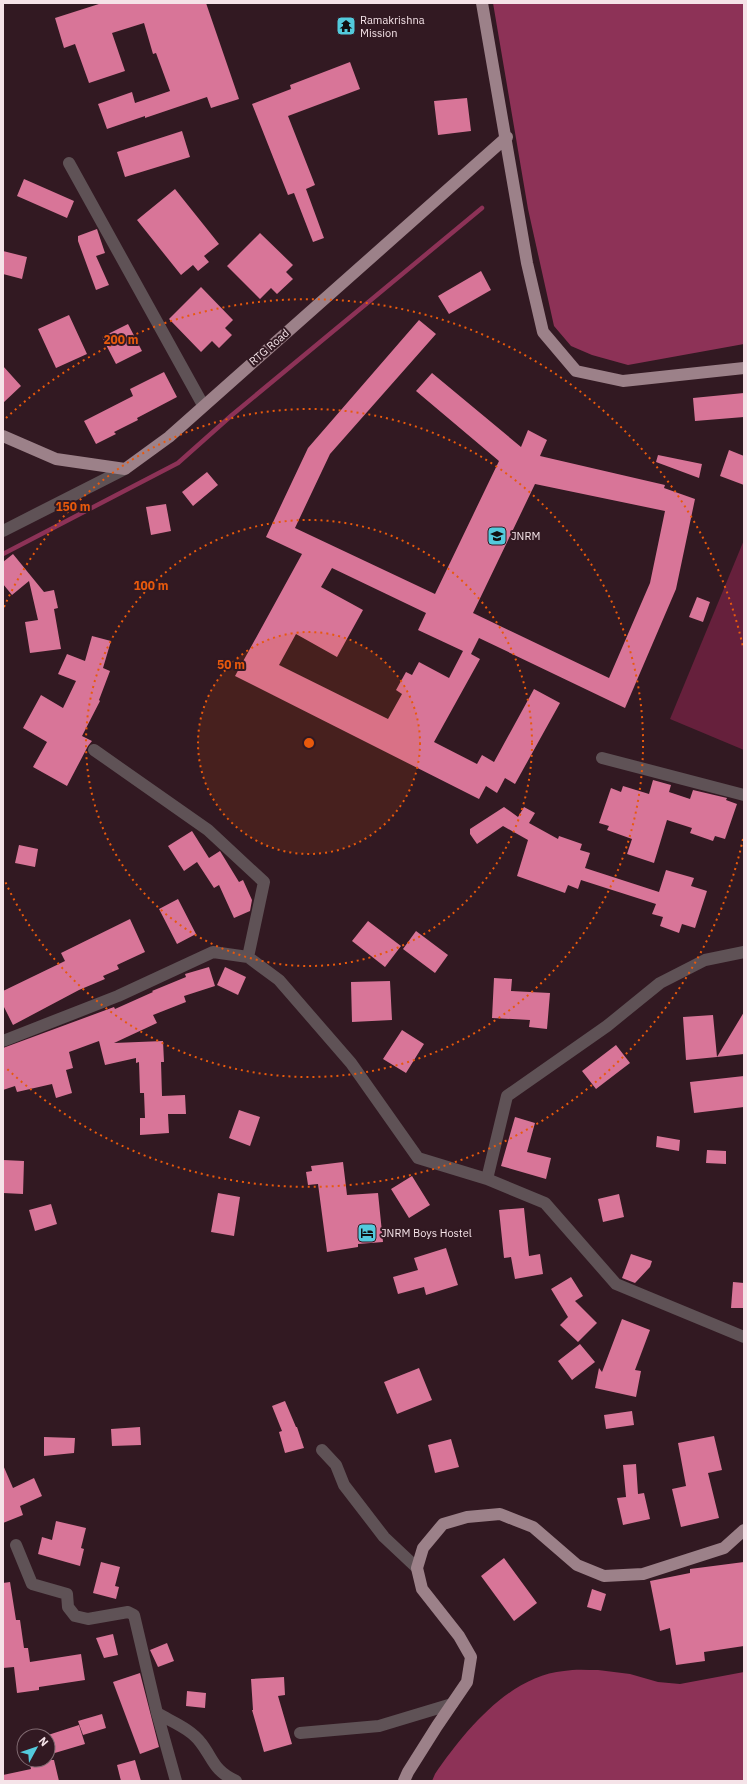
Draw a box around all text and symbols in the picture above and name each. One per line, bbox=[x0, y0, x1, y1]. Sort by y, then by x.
place label: Ramakrishna Mission bbox=[360, 13, 425, 40]
temple icon: Ramakrishna Mission bbox=[335, 15, 357, 37]
street label: RTG Road bbox=[246, 326, 292, 368]
text: 200 m bbox=[103, 332, 139, 347]
text: 150 m bbox=[55, 499, 91, 514]
school or university icon: JNRM bbox=[486, 525, 508, 547]
place label: JNRM bbox=[511, 529, 540, 543]
text: 100 m bbox=[133, 578, 169, 593]
text: 50 m bbox=[217, 657, 245, 672]
centre of rings bbox=[302, 736, 316, 750]
hotel icon: JNRM Boys Hostel bbox=[356, 1222, 378, 1244]
place label: JNRM Boys Hostel bbox=[381, 1226, 472, 1240]
north arrow bbox=[16, 1728, 56, 1768]
text: N bbox=[36, 1734, 52, 1749]

